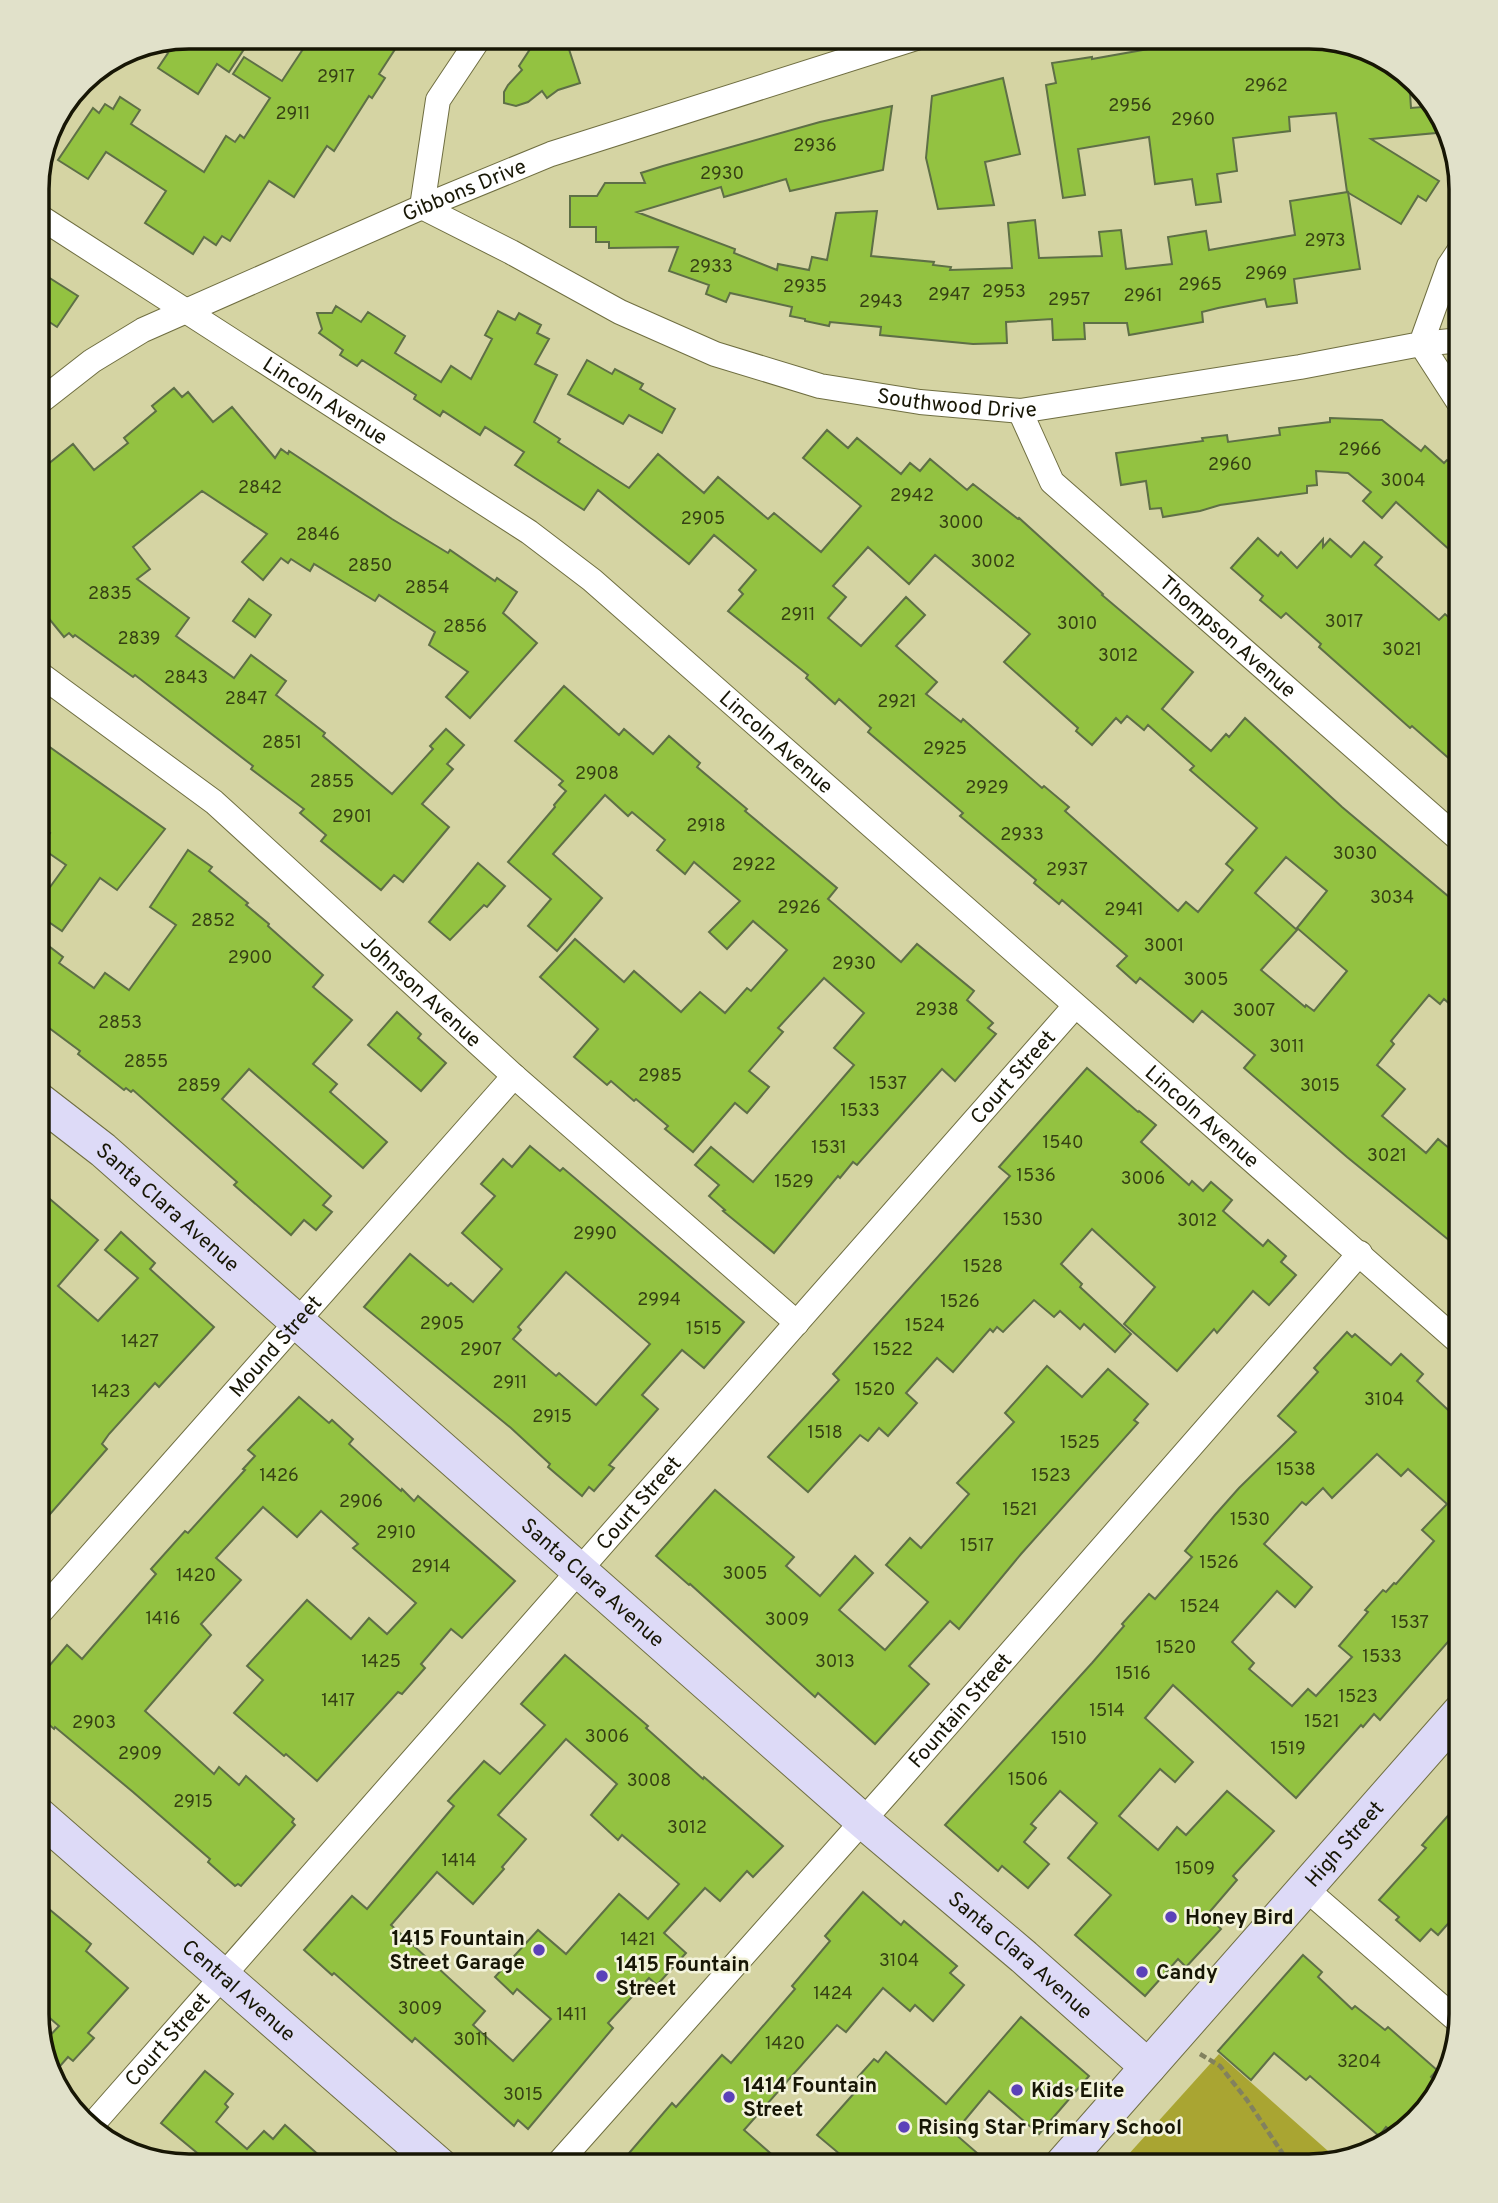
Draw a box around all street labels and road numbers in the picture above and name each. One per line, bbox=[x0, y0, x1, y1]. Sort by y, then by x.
street label: Gibbons Drive bbox=[399, 154, 531, 229]
street label: Lincoln Avenue bbox=[257, 352, 392, 452]
street label: Southwood Drive bbox=[875, 383, 1039, 427]
street label: Thompson Avenue bbox=[1153, 570, 1301, 705]
street label: Lincoln Avenue bbox=[713, 686, 838, 801]
street label: Johnson Avenue bbox=[354, 930, 486, 1054]
street label: Court Street bbox=[965, 1025, 1062, 1131]
street label: Lincoln Avenue bbox=[1138, 1060, 1264, 1175]
street label: Santa Clara Avenue bbox=[89, 1138, 244, 1279]
street label: Mound Street bbox=[224, 1291, 329, 1404]
street label: Court Street bbox=[591, 1451, 688, 1557]
street label: Santa Clara Avenue bbox=[515, 1513, 669, 1654]
street label: Fountain Street bbox=[904, 1648, 1019, 1774]
street label: High Street bbox=[1300, 1796, 1391, 1894]
street label: Santa Clara Avenue bbox=[941, 1886, 1097, 2026]
street label: Central Avenue bbox=[175, 1934, 300, 2048]
street label: Court Street bbox=[120, 1988, 217, 2093]

